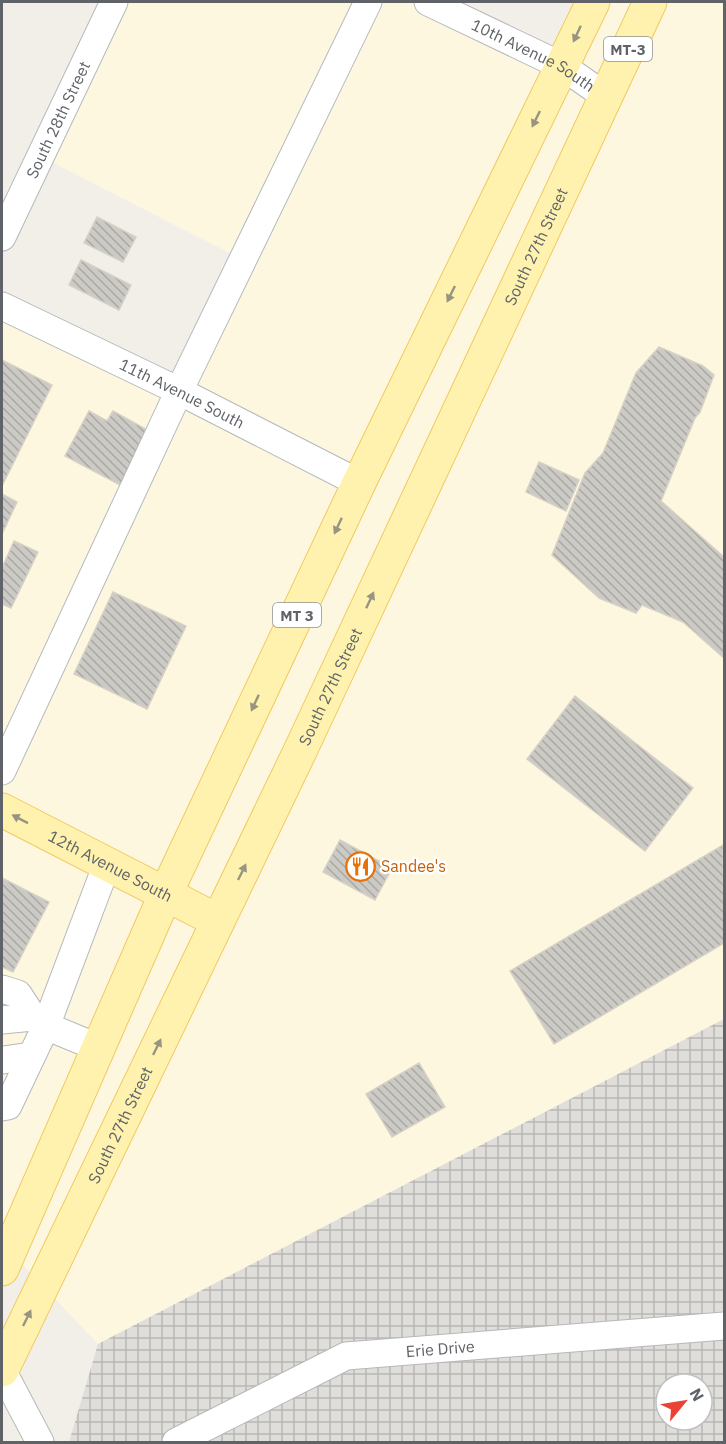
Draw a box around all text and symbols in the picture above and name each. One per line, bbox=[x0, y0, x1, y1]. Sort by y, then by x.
street label: 10th Avenue South bbox=[468, 14, 599, 96]
one-way arrow bbox=[573, 25, 582, 42]
road number: MT-3 bbox=[604, 37, 652, 61]
street label: South 28th Street bbox=[21, 58, 94, 182]
one-way arrow bbox=[532, 110, 541, 127]
street label: South 27th Street bbox=[500, 184, 572, 308]
one-way arrow bbox=[446, 285, 455, 302]
street label: 11th Avenue South bbox=[116, 354, 248, 433]
one-way arrow bbox=[334, 517, 343, 534]
one-way arrow bbox=[366, 592, 375, 609]
road number: MT 3 bbox=[273, 603, 321, 627]
street label: South 27th Street bbox=[294, 625, 366, 749]
one-way arrow bbox=[251, 694, 260, 711]
one-way arrow bbox=[11, 814, 28, 824]
street label: 12th Avenue South bbox=[45, 826, 176, 906]
restaurant icon: Sandee's bbox=[344, 850, 376, 882]
place label: Sandee's bbox=[381, 856, 446, 876]
one-way arrow bbox=[237, 863, 246, 880]
one-way arrow bbox=[153, 1039, 162, 1056]
street label: South 27th Street bbox=[83, 1063, 157, 1187]
one-way arrow bbox=[22, 1309, 31, 1326]
street label: Erie Drive bbox=[405, 1336, 476, 1361]
north arrow bbox=[654, 1372, 714, 1432]
text: N bbox=[685, 1384, 709, 1405]

